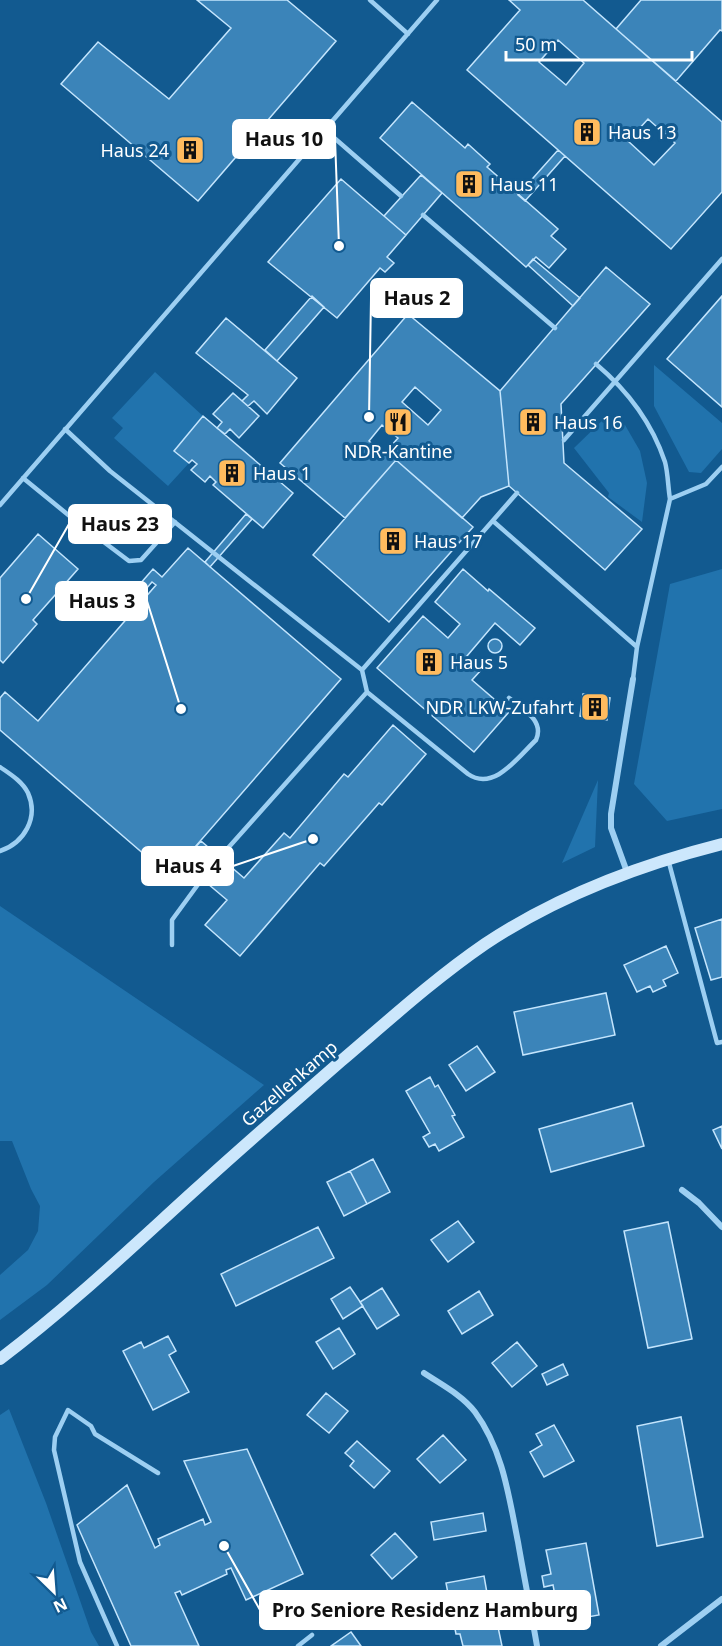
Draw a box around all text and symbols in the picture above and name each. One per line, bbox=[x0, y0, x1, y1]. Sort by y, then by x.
scale bar bbox=[506, 24, 692, 62]
text: 50 m bbox=[515, 32, 557, 56]
building icon: Haus 13 bbox=[571, 116, 603, 148]
callout: Haus 10 bbox=[233, 120, 335, 158]
place label: Haus 13 bbox=[608, 120, 676, 144]
text: Haus 10 bbox=[245, 125, 323, 152]
building icon: Haus 24 bbox=[174, 134, 206, 166]
place label: Haus 24 bbox=[101, 138, 169, 162]
building icon: Haus 11 bbox=[453, 168, 485, 200]
place label: Haus 11 bbox=[490, 172, 558, 196]
callout: Haus 2 bbox=[371, 279, 462, 317]
text: Haus 2 bbox=[384, 284, 450, 311]
restaurant icon: NDR-Kantine bbox=[382, 406, 414, 438]
building icon: Haus 16 bbox=[517, 406, 549, 438]
place label: Haus 16 bbox=[554, 410, 622, 434]
place label: NDR-Kantine bbox=[344, 439, 452, 463]
building icon: Haus 1 bbox=[216, 457, 248, 489]
place label: Haus 1 bbox=[253, 461, 311, 485]
callout: Haus 23 bbox=[69, 505, 171, 543]
text: Haus 23 bbox=[81, 510, 159, 537]
building icon: Haus 17 bbox=[377, 525, 409, 557]
place label: Haus 17 bbox=[414, 529, 482, 553]
callout: Haus 3 bbox=[56, 582, 147, 620]
text: Haus 3 bbox=[69, 587, 135, 614]
building icon: Haus 5 bbox=[413, 646, 445, 678]
place label: Haus 5 bbox=[450, 650, 508, 674]
building icon: NDR LKW-Zufahrt bbox=[579, 691, 611, 723]
place label: NDR LKW-Zufahrt bbox=[425, 695, 574, 719]
callout: Haus 4 bbox=[142, 847, 233, 885]
text: Haus 4 bbox=[155, 852, 222, 879]
street label: Gazellenkamp bbox=[236, 1035, 342, 1131]
north arrow bbox=[24, 1562, 84, 1622]
callout: Pro Seniore Residenz Hamburg bbox=[260, 1591, 590, 1629]
text: N bbox=[50, 1593, 71, 1618]
text: Pro Seniore Residenz Hamburg bbox=[272, 1596, 578, 1623]

